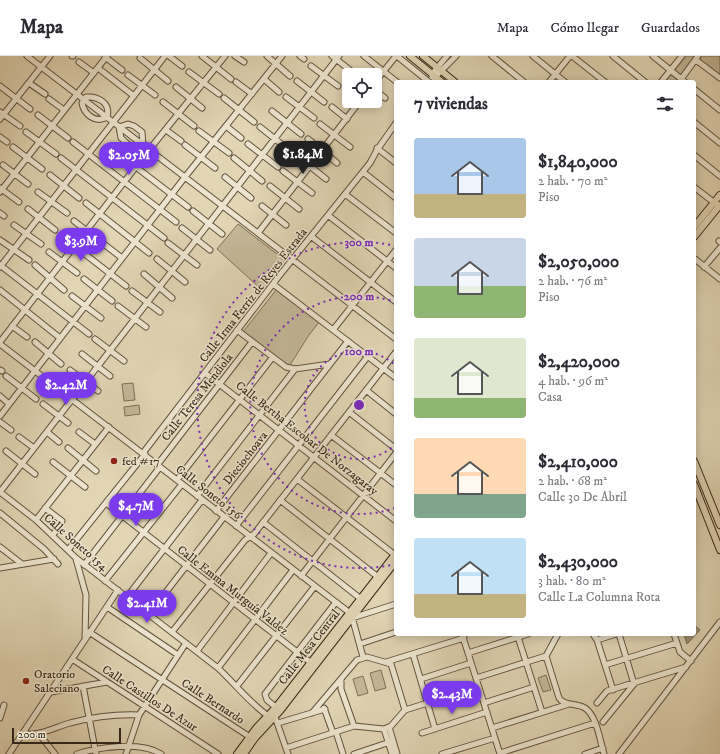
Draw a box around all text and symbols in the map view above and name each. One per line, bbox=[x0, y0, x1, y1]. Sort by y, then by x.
text: Mapa bbox=[20, 16, 63, 39]
text: Mapa bbox=[497, 19, 528, 37]
text: Cómo llegar bbox=[550, 19, 619, 37]
text: Guardados bbox=[641, 19, 700, 37]
map controls bbox=[342, 68, 382, 108]
button: locate bbox=[342, 68, 382, 108]
text: 7 viviendas bbox=[414, 93, 488, 115]
icon: filters bbox=[654, 93, 676, 115]
pin: $1.84M bbox=[270, 141, 336, 175]
pin: $2.05M bbox=[96, 142, 162, 176]
text: $1.84M bbox=[283, 146, 323, 162]
text: $2.05M bbox=[108, 147, 150, 163]
text: $1,840,000 bbox=[538, 151, 618, 173]
icon: home bbox=[446, 154, 494, 202]
text: 2 hab. · 70 m² bbox=[538, 173, 608, 189]
text: Piso bbox=[538, 189, 560, 205]
street label: Calle Irma Ferriz de Reyes Estrada bbox=[196, 224, 311, 365]
pin: $3.9M bbox=[53, 228, 109, 262]
text: $3.9M bbox=[64, 233, 98, 249]
text: 300 m bbox=[345, 235, 373, 250]
text: $2,050,000 bbox=[538, 251, 619, 273]
icon: home bbox=[446, 254, 494, 302]
text: 2 hab. · 76 m² bbox=[538, 273, 607, 289]
text: 200 m bbox=[344, 289, 374, 304]
text: Piso bbox=[538, 289, 560, 305]
text: 100 m bbox=[345, 344, 373, 359]
street label: Calle Teresa Mendiola bbox=[158, 350, 237, 444]
text: $2,420,000 bbox=[538, 351, 620, 373]
icon: home bbox=[446, 354, 494, 402]
pin: $2.42M bbox=[33, 372, 99, 406]
text: 4 hab. · 96 m² bbox=[538, 373, 608, 389]
text: $2.42M bbox=[45, 377, 87, 393]
street label: Calle Bertha Escobar De Norzagaray bbox=[232, 378, 381, 499]
text: Casa bbox=[538, 389, 562, 405]
centre of rings bbox=[352, 398, 366, 412]
street label: Dieciochoava bbox=[220, 428, 271, 488]
text: $2,410,000 bbox=[538, 451, 618, 473]
place label: fed #17 bbox=[122, 454, 160, 469]
icon: home bbox=[446, 454, 494, 502]
marker: fed #17 bbox=[109, 456, 119, 466]
street label: Calle Soneto 156 bbox=[173, 462, 245, 523]
text: 2 hab. · 68 m² bbox=[538, 473, 607, 489]
text: Calle 30 De Abril bbox=[538, 489, 627, 505]
pin: $4.7M bbox=[108, 493, 164, 527]
text: $4.7M bbox=[118, 498, 154, 514]
street label: Calle Soneto 154 bbox=[41, 510, 112, 575]
street label: Calle Emma Murguía Valdez bbox=[174, 542, 291, 639]
text: $2,430,000 bbox=[538, 551, 618, 573]
icon: home bbox=[446, 554, 494, 602]
text: 3 hab. · 80 m² bbox=[538, 573, 606, 589]
text: Calle La Columna Rota bbox=[538, 589, 660, 605]
pin: $2.41M bbox=[114, 590, 180, 624]
text: $2.41M bbox=[126, 595, 168, 611]
street label: Calle Mesa Central bbox=[275, 606, 344, 688]
street label: Calle Castillos De Azur bbox=[99, 662, 201, 735]
place label: Oratorio Saleciano bbox=[34, 667, 80, 696]
street label: Calle Bernardo bbox=[178, 675, 247, 728]
marker: Oratorio Saleciano bbox=[21, 676, 31, 686]
pin: $2.43M bbox=[419, 681, 485, 715]
text: $2.43M bbox=[431, 686, 473, 702]
scale bar bbox=[12, 726, 121, 745]
text: 200 m bbox=[18, 728, 46, 742]

